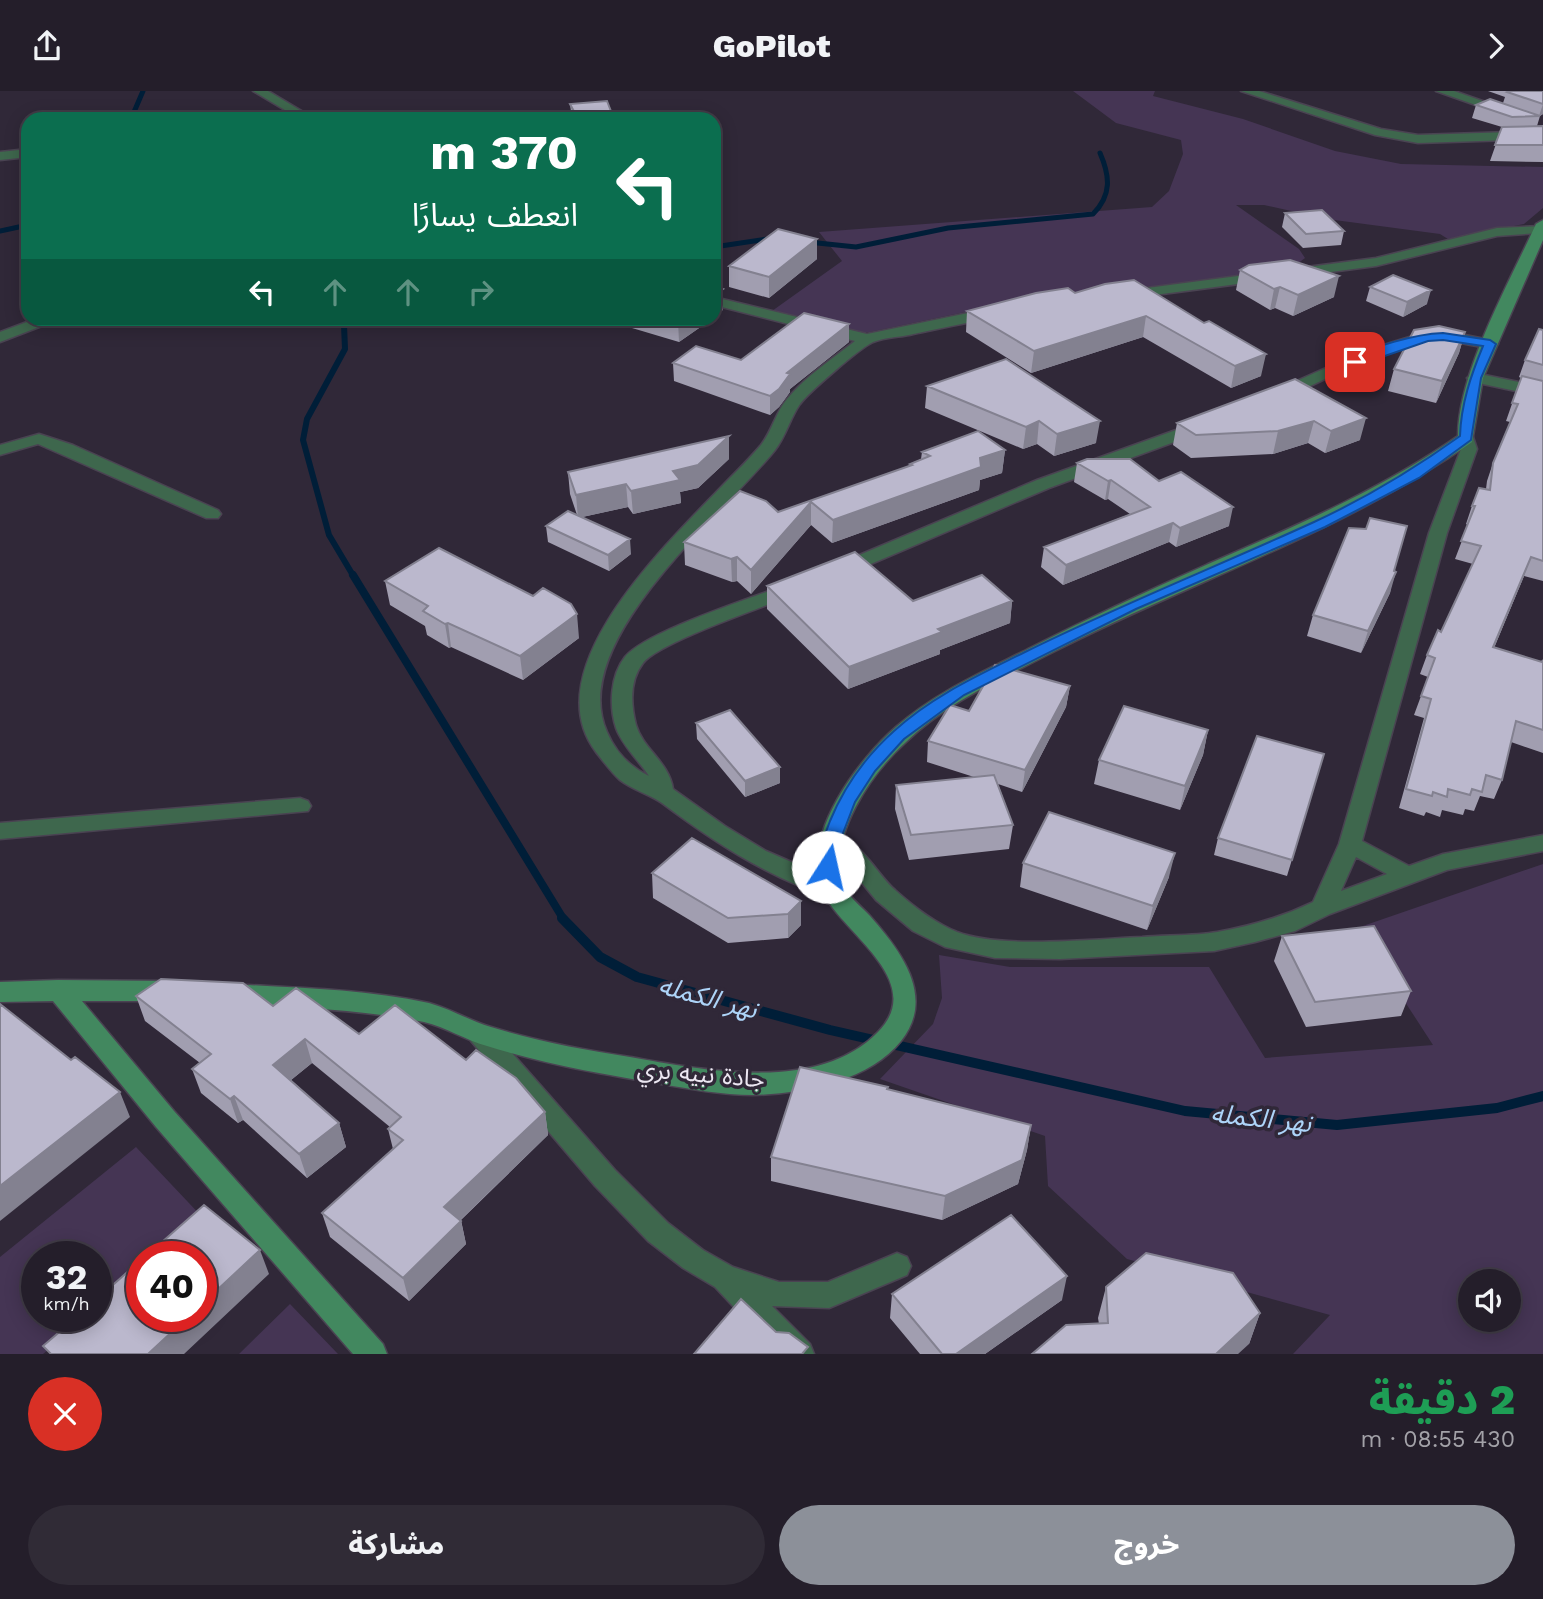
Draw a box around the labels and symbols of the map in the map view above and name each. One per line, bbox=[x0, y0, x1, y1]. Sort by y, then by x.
pin bbox=[1325, 332, 1385, 392]
position arrow bbox=[791, 830, 865, 904]
water label: نهر الكمله bbox=[655, 969, 763, 1026]
street label: جادة نبيه بري bbox=[636, 1054, 766, 1098]
water label: نهر الكمله bbox=[1209, 1098, 1315, 1139]
speed limit sign: 40 bbox=[126, 1241, 217, 1332]

